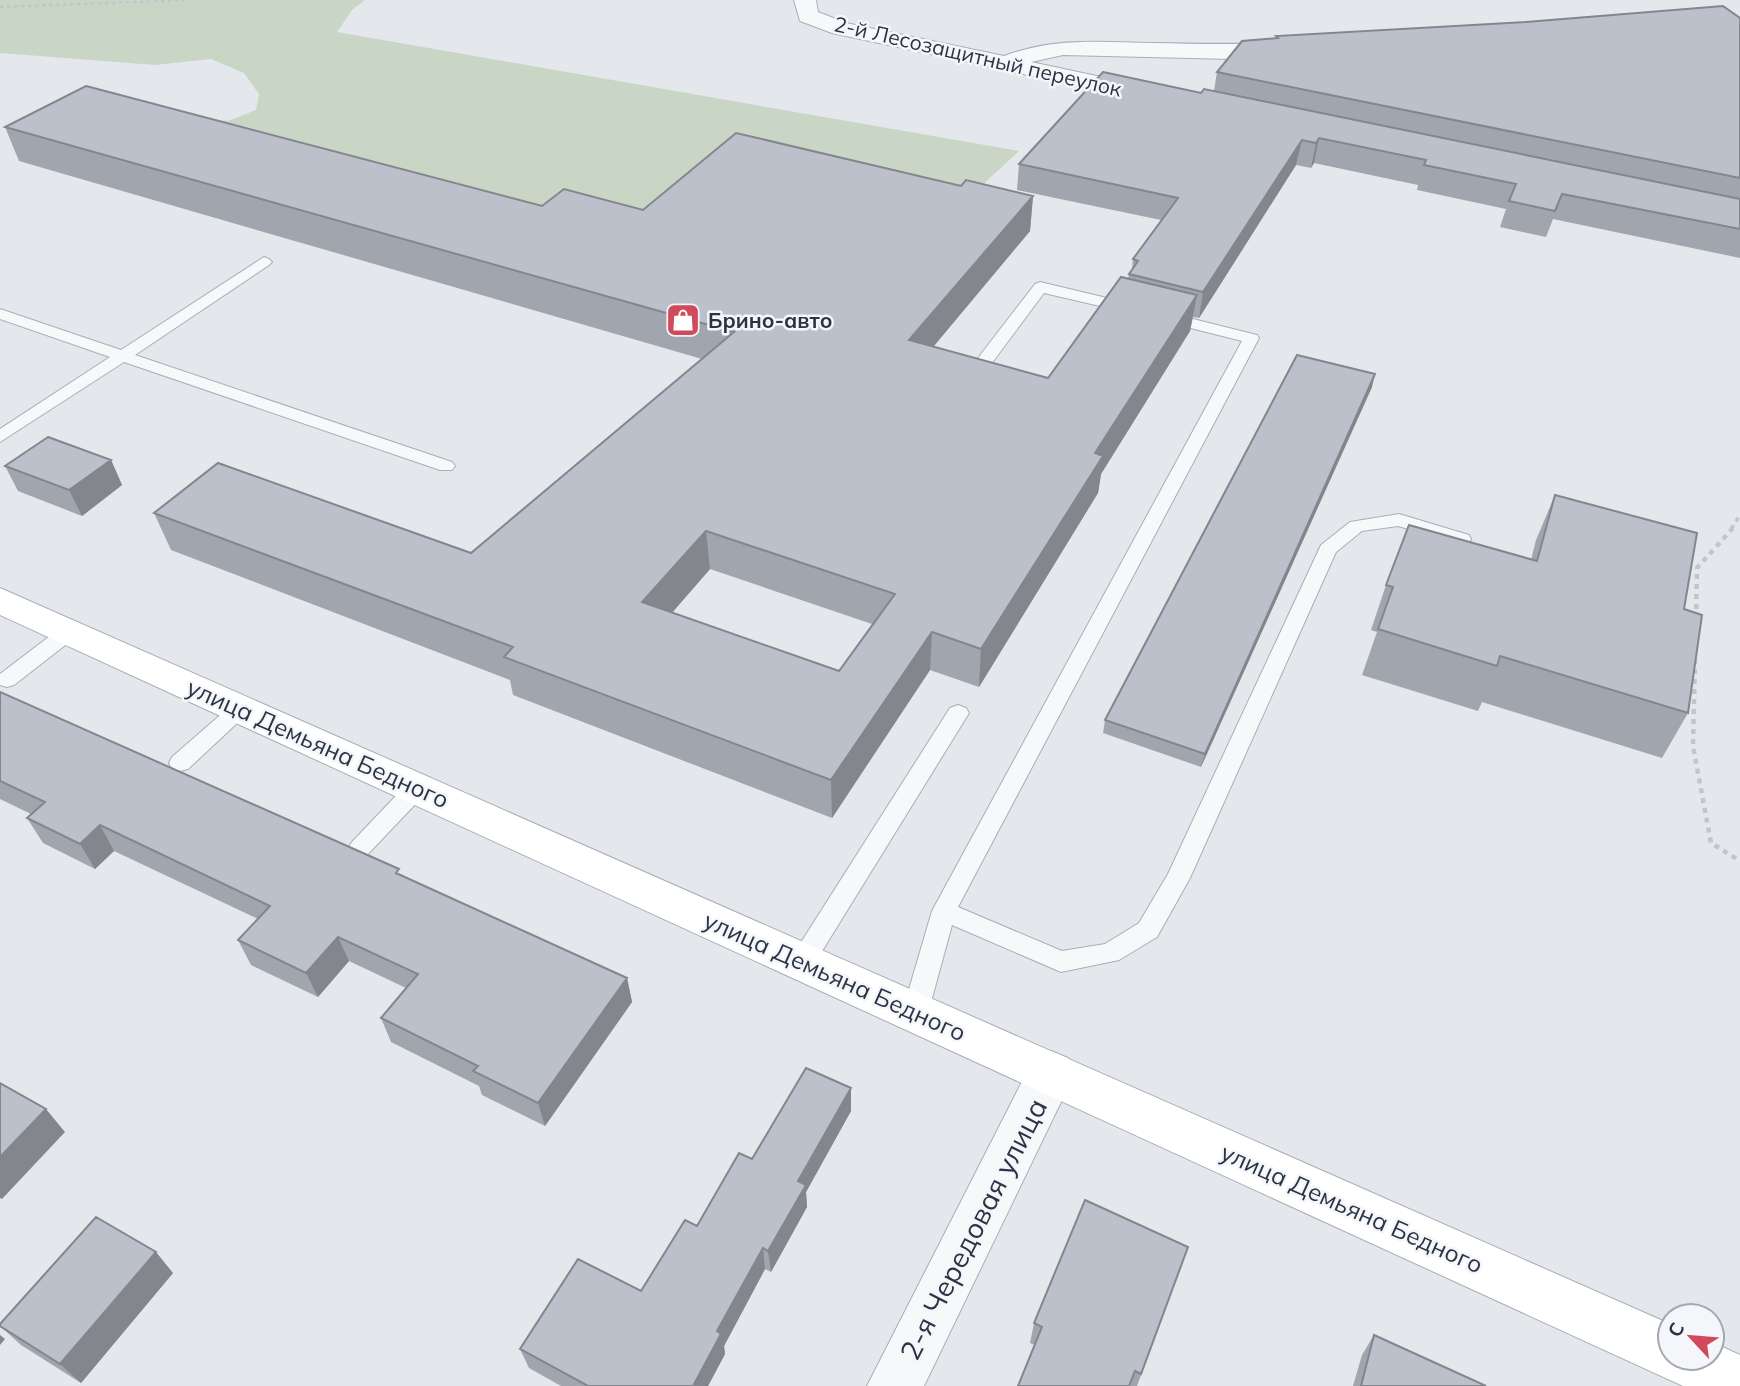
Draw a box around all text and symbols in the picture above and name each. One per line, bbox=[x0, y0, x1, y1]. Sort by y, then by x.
street label: 2-й Лесозащитный переулок bbox=[832, 10, 1125, 102]
shop icon: Брино-авто bbox=[664, 301, 702, 339]
place label: Брино-авто bbox=[708, 307, 832, 333]
street label: улица Демьяна Бедного bbox=[182, 672, 454, 814]
street label: улица Демьяна Бедного bbox=[699, 905, 971, 1047]
street label: 2-я Чередовая улица bbox=[892, 1092, 1054, 1366]
street label: улица Демьяна Бедного bbox=[1216, 1137, 1488, 1279]
north arrow bbox=[1656, 1302, 1726, 1372]
text: С bbox=[1662, 1318, 1689, 1341]

